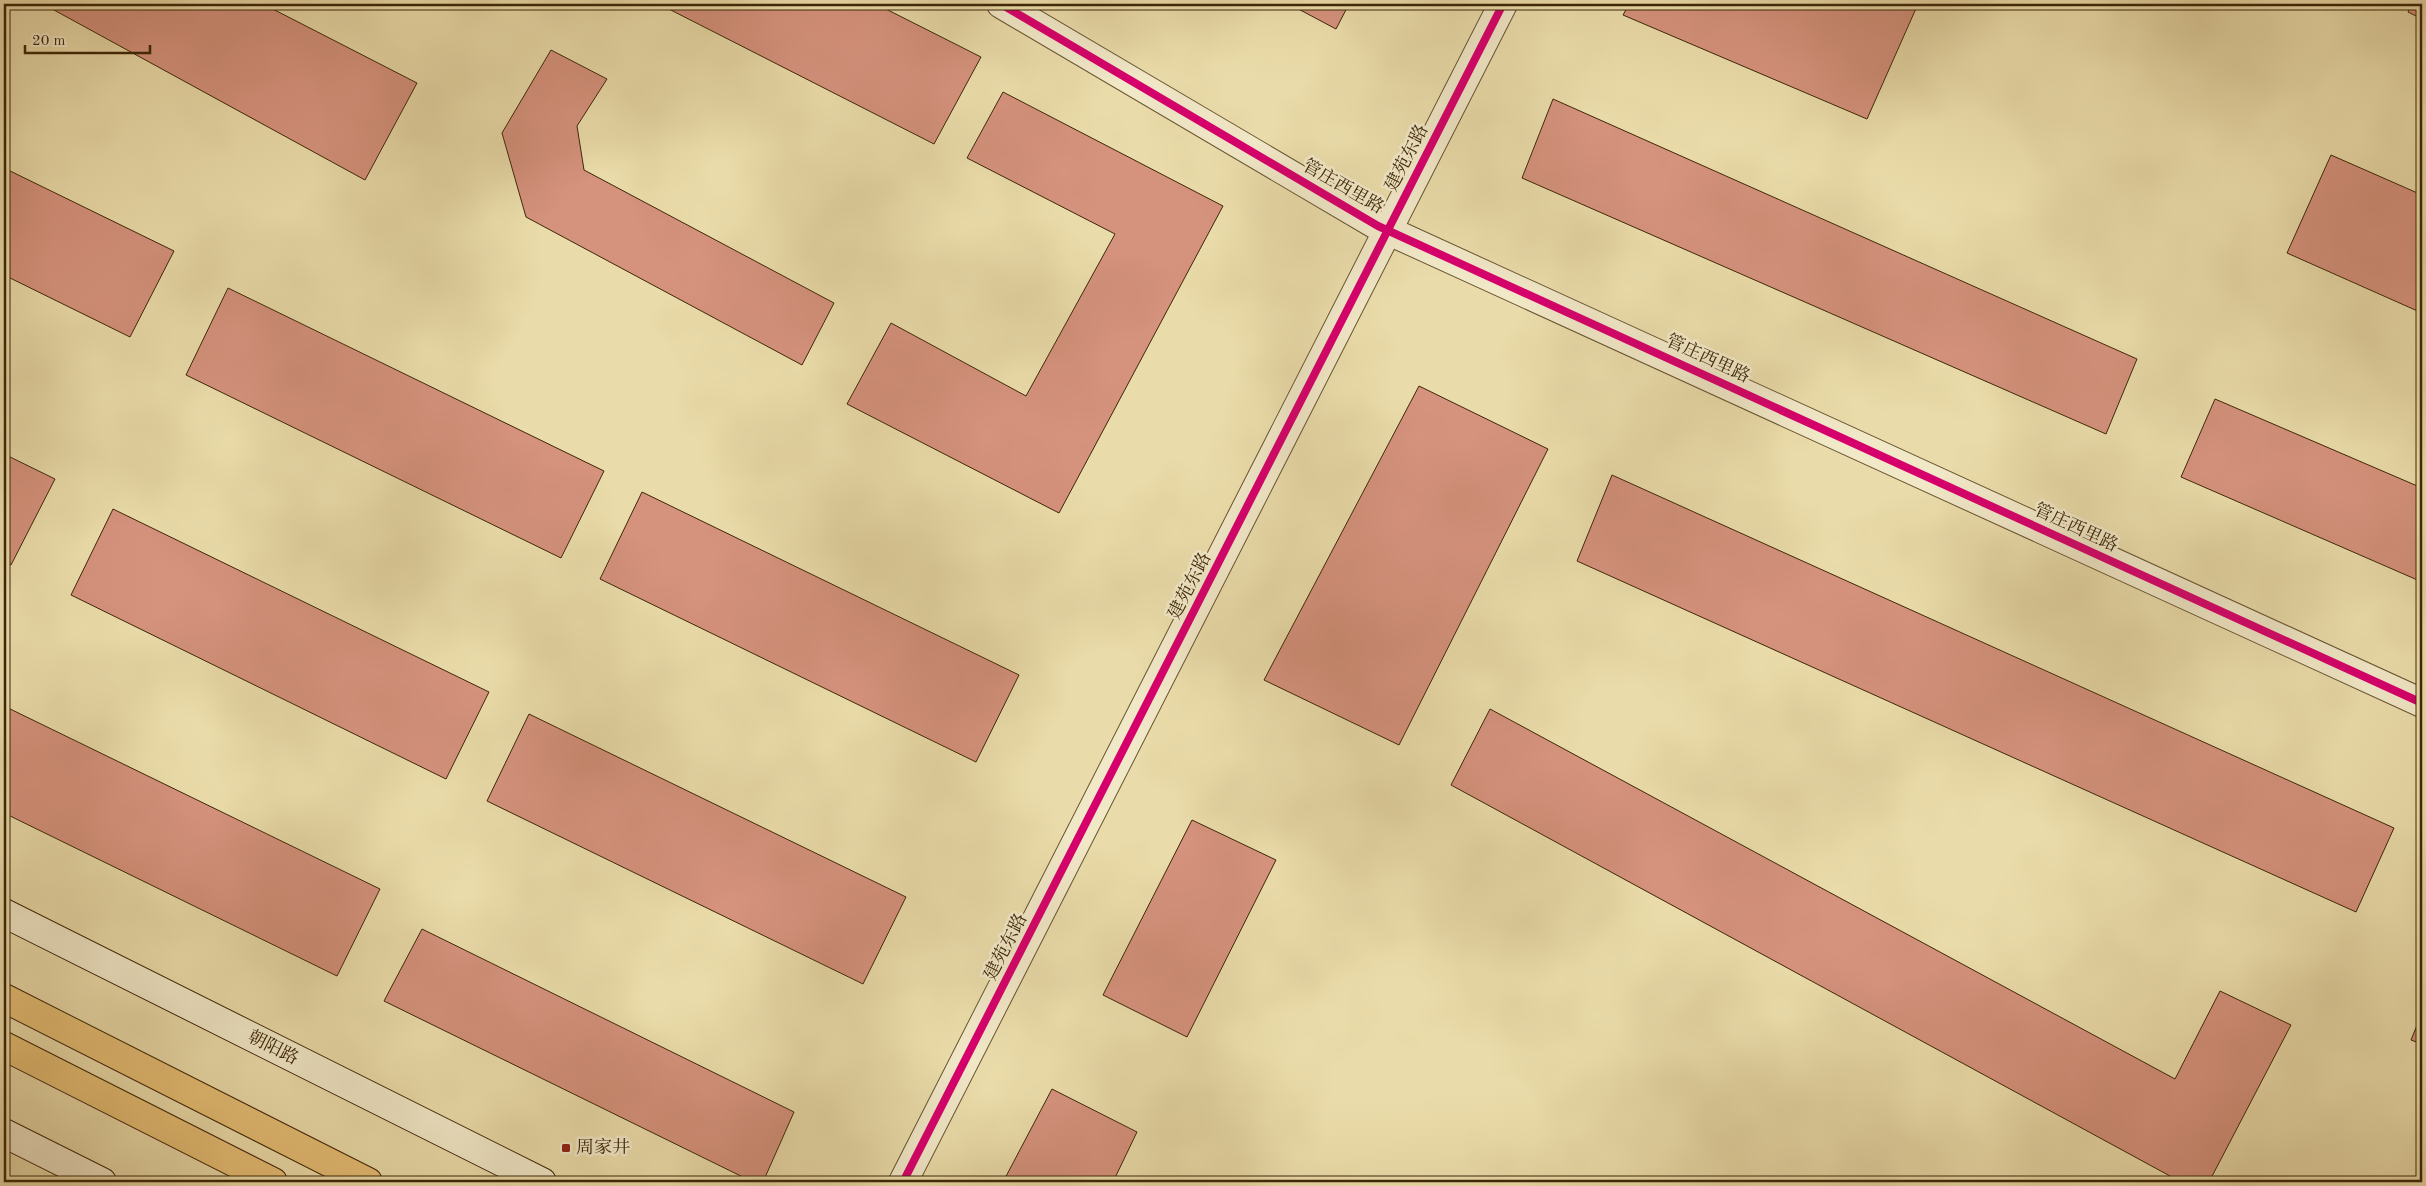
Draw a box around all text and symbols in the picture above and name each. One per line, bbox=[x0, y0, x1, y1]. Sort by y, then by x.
scale bar bbox=[25, 22, 150, 54]
text: 20 m bbox=[32, 34, 66, 49]
street label: 建苑东路 bbox=[1381, 121, 1431, 194]
street label: 管庄西里路 bbox=[1300, 155, 1387, 217]
street label: 管庄西里路 bbox=[1663, 330, 1753, 386]
street label: 管庄西里路 bbox=[2031, 499, 2121, 555]
street label: 建苑东路 bbox=[1164, 549, 1214, 622]
street label: 建苑东路 bbox=[980, 910, 1030, 983]
street label: 朝阳路 bbox=[245, 1026, 302, 1068]
place label: 周家井 bbox=[576, 1137, 630, 1157]
marker: 周家井 bbox=[560, 1142, 572, 1154]

